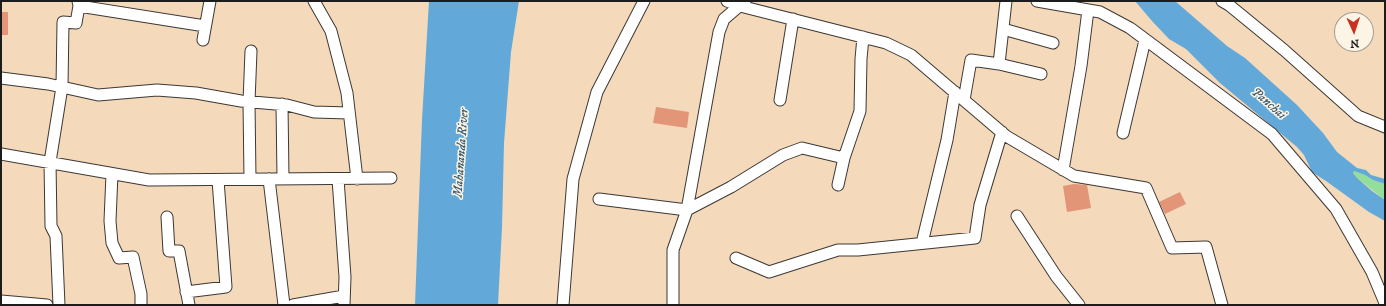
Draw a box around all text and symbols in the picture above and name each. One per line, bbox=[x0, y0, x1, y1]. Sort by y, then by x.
north arrow bbox=[1334, 12, 1374, 52]
text: N bbox=[1350, 36, 1359, 50]
water label: Panchai bbox=[1247, 85, 1289, 123]
water label: Mahananda River bbox=[451, 108, 473, 198]

